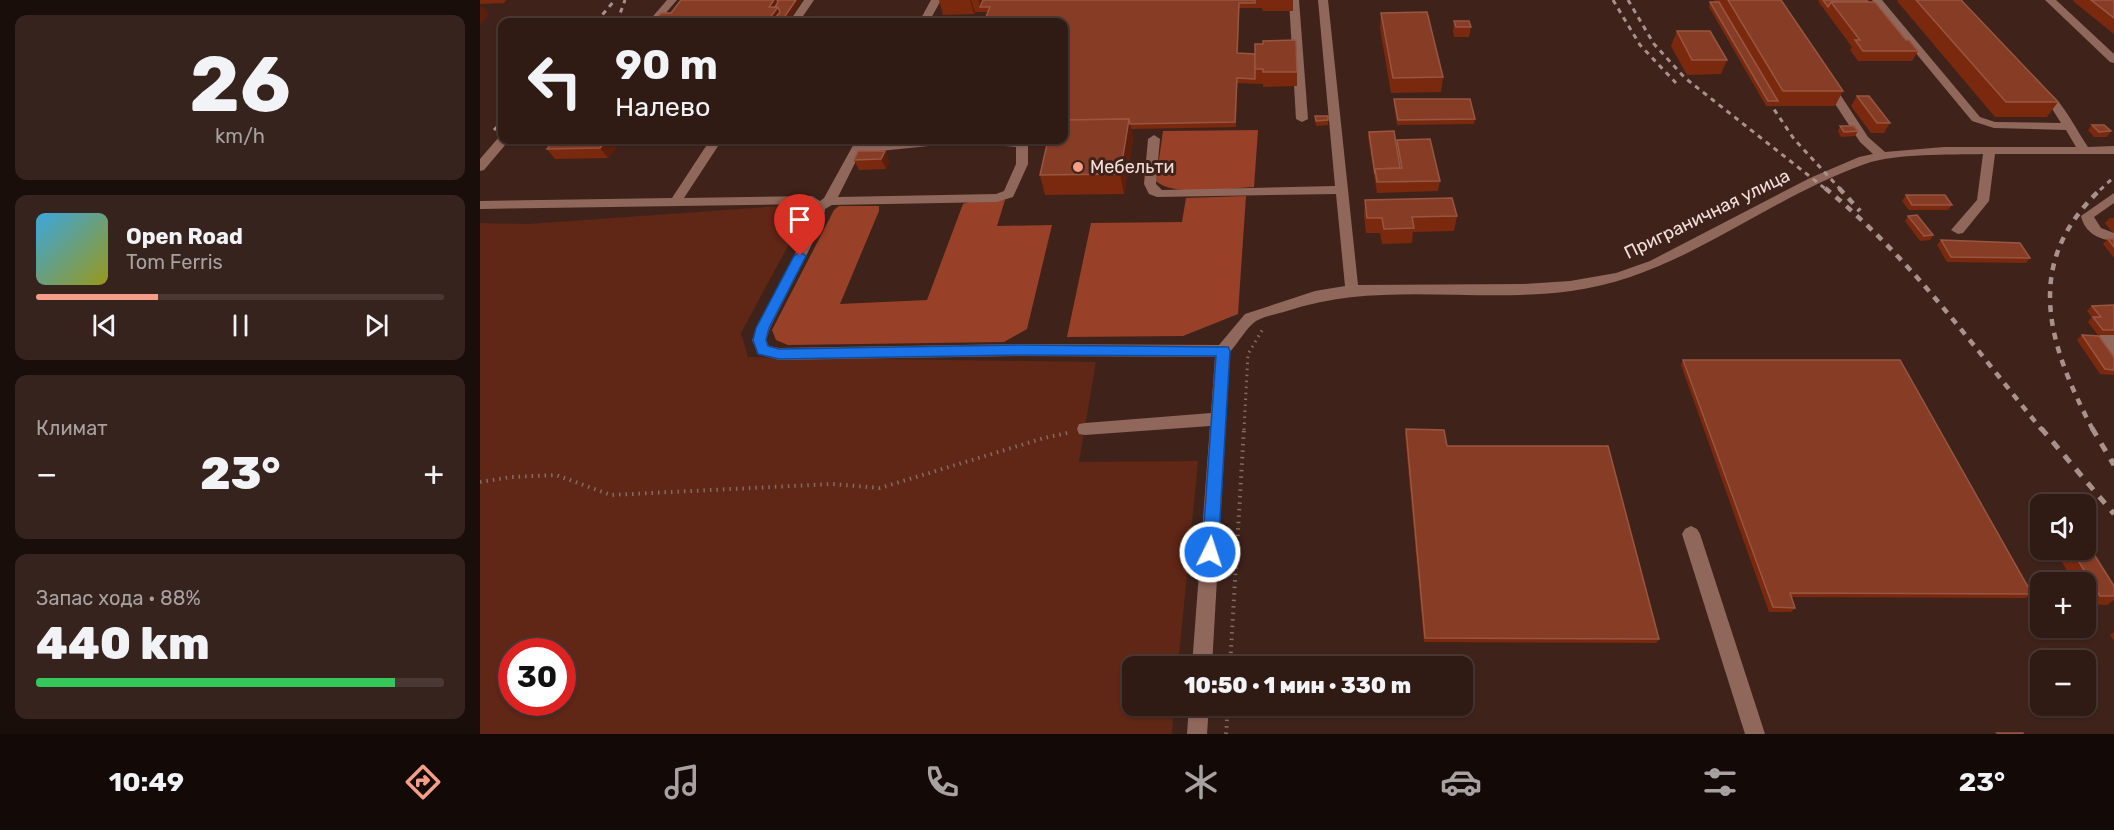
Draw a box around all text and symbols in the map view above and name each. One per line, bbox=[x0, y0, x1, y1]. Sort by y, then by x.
text: 26 bbox=[189, 38, 291, 131]
text: 90 m bbox=[615, 40, 718, 90]
icon: left bbox=[516, 42, 594, 120]
text: Налево bbox=[615, 91, 711, 123]
text: km/h bbox=[215, 124, 265, 148]
place label: Мебельти bbox=[1090, 156, 1174, 178]
marker: Мебельти bbox=[1071, 160, 1085, 174]
street label: Приграничная улица bbox=[1621, 164, 1793, 264]
pin bbox=[774, 194, 825, 256]
icon: arrive bbox=[783, 203, 816, 236]
text: Open Road bbox=[126, 223, 243, 250]
text: Tom Ferris bbox=[126, 250, 223, 274]
icon: previous bbox=[88, 309, 121, 342]
icon: pause bbox=[224, 309, 257, 342]
icon: next bbox=[360, 309, 393, 342]
text: Климат bbox=[36, 416, 108, 440]
text: 23° bbox=[200, 447, 281, 500]
text: − bbox=[36, 454, 57, 493]
text: + bbox=[423, 454, 444, 493]
map controls bbox=[2030, 494, 2096, 716]
button: sound bbox=[2030, 494, 2096, 560]
position arrow bbox=[1178, 520, 1242, 584]
button: + bbox=[2030, 572, 2096, 638]
text: Запас хода · 88% bbox=[36, 586, 201, 610]
text: 440 km bbox=[36, 617, 210, 670]
speed limit sign: 30 bbox=[498, 638, 576, 716]
button: − bbox=[2030, 650, 2096, 716]
text: 10:50 · 1 мин · 330 m bbox=[1184, 672, 1411, 699]
icon: directions bbox=[402, 761, 444, 803]
icon: music bbox=[661, 761, 703, 803]
icon: phone bbox=[921, 761, 963, 803]
icon: climate bbox=[1180, 761, 1222, 803]
icon: car bbox=[1440, 761, 1482, 803]
icon: filters bbox=[1699, 761, 1741, 803]
text: 10:49 bbox=[109, 766, 184, 798]
text: 23° bbox=[1959, 766, 2005, 798]

